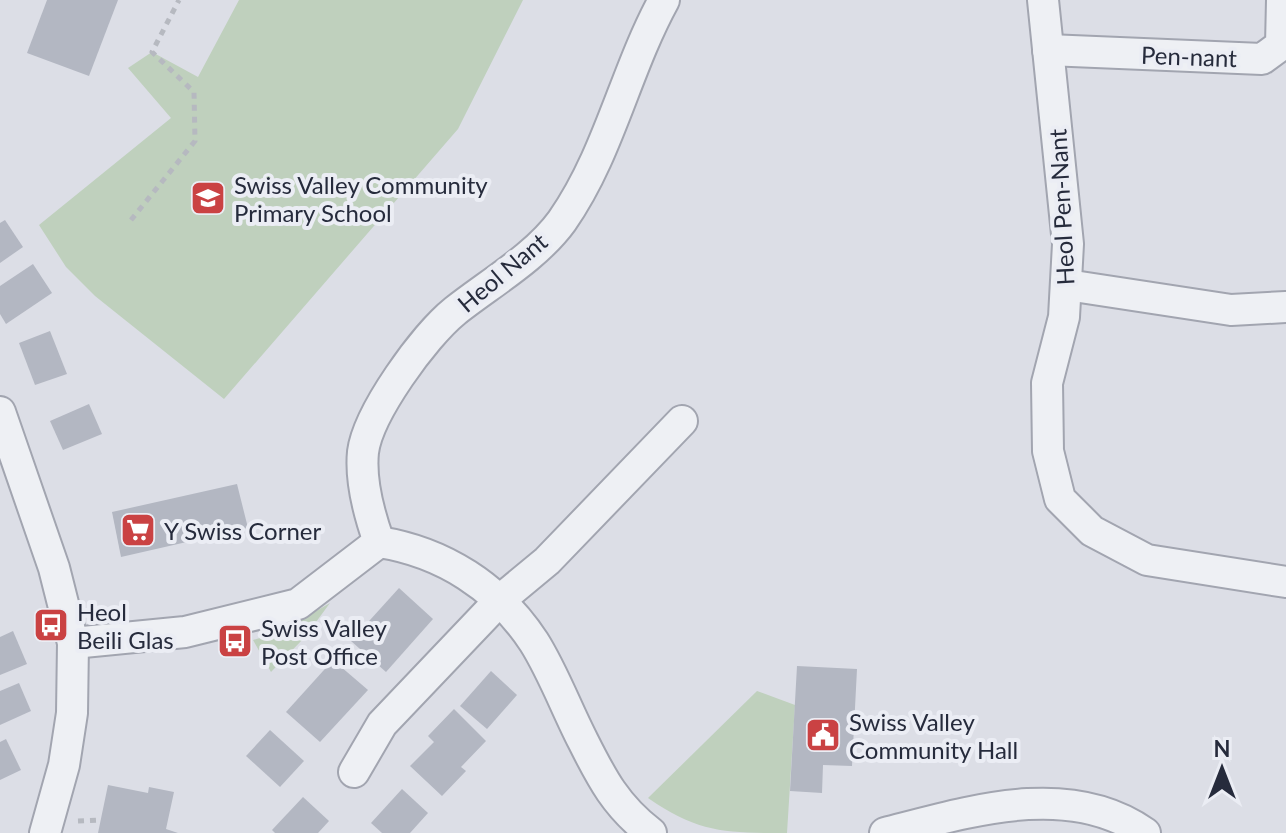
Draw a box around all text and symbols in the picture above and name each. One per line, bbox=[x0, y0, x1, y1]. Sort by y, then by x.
street label: Pen-nant bbox=[1141, 40, 1238, 72]
street label: Heol Pen-Nant bbox=[1042, 128, 1080, 286]
place label: Swiss Valley Community Primary School bbox=[234, 170, 488, 227]
school or university icon: Swiss Valley Community Primary School bbox=[189, 179, 227, 217]
street label: Heol Nant bbox=[451, 226, 553, 318]
supermarket icon: Y Swiss Corner bbox=[119, 511, 157, 549]
place label: Y Swiss Corner bbox=[164, 516, 322, 545]
place label: Heol Beili Glas bbox=[77, 597, 174, 654]
bus stop icon: Heol Beili Glas bbox=[32, 606, 70, 644]
place label: Swiss Valley Post Office bbox=[261, 613, 387, 670]
bus stop icon: Swiss Valley Post Office bbox=[216, 622, 254, 660]
place label: Swiss Valley Community Hall bbox=[849, 707, 1018, 764]
public building icon: Swiss Valley Community Hall bbox=[804, 716, 842, 754]
north arrow bbox=[1182, 729, 1262, 809]
text: N bbox=[1214, 735, 1230, 762]

